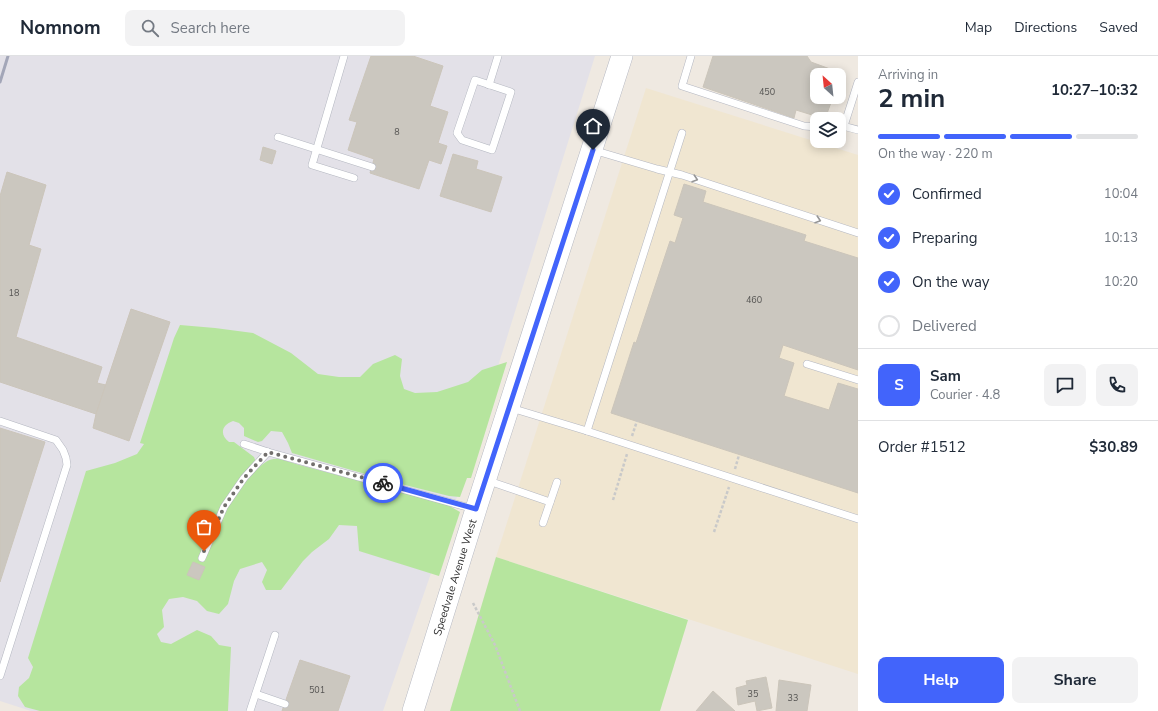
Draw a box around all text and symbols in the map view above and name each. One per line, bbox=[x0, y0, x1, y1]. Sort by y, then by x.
search box bbox=[125, 10, 405, 46]
text: Nomnom bbox=[20, 15, 101, 41]
icon: search bbox=[139, 17, 161, 39]
text: Search here bbox=[171, 18, 250, 38]
text: Map bbox=[965, 18, 992, 37]
text: Directions bbox=[1014, 18, 1077, 37]
text: Saved bbox=[1099, 18, 1138, 37]
text: Arriving in bbox=[878, 66, 938, 84]
north arrow bbox=[810, 68, 846, 104]
map controls bbox=[810, 68, 846, 148]
text: 10:27–10:32 bbox=[1051, 80, 1138, 100]
text: 2 min bbox=[878, 81, 945, 116]
house number: 450 bbox=[759, 86, 775, 98]
pin bbox=[576, 109, 610, 150]
button: layers bbox=[810, 112, 846, 148]
icon: home bbox=[582, 115, 604, 137]
house number: 8 bbox=[394, 126, 400, 138]
text: On the way · 220 m bbox=[878, 145, 993, 163]
one-way arrow bbox=[691, 174, 698, 183]
icon: check bbox=[878, 183, 900, 205]
text: Confirmed bbox=[912, 184, 982, 204]
text: 10:04 bbox=[1104, 185, 1138, 203]
one-way arrow bbox=[814, 215, 821, 224]
icon: check bbox=[878, 227, 900, 249]
text: Preparing bbox=[912, 228, 977, 248]
text: 10:13 bbox=[1104, 229, 1138, 247]
icon: check bbox=[878, 271, 900, 293]
text: On the way bbox=[912, 272, 990, 292]
text: 10:20 bbox=[1104, 273, 1138, 291]
house number: 18 bbox=[9, 287, 19, 299]
house number: 460 bbox=[746, 294, 762, 306]
text: Delivered bbox=[912, 316, 977, 336]
button: chat bbox=[1044, 364, 1086, 406]
button: phone bbox=[1096, 364, 1138, 406]
text: Sam bbox=[930, 366, 961, 386]
text: S bbox=[894, 375, 904, 395]
text: Courier · 4.8 bbox=[930, 386, 1000, 404]
text: Order #1512 bbox=[878, 437, 966, 457]
text: $30.89 bbox=[1089, 437, 1138, 457]
courier bbox=[363, 463, 403, 503]
icon: bike bbox=[372, 472, 394, 494]
pin bbox=[187, 510, 221, 551]
icon: bag bbox=[193, 516, 215, 538]
street label: Speedvale Avenue West bbox=[429, 517, 480, 638]
button: Help bbox=[878, 657, 1004, 703]
button: Share bbox=[1012, 657, 1138, 703]
house number: 501 bbox=[309, 684, 325, 696]
house number: 35 bbox=[748, 688, 758, 700]
house number: 33 bbox=[788, 692, 798, 704]

